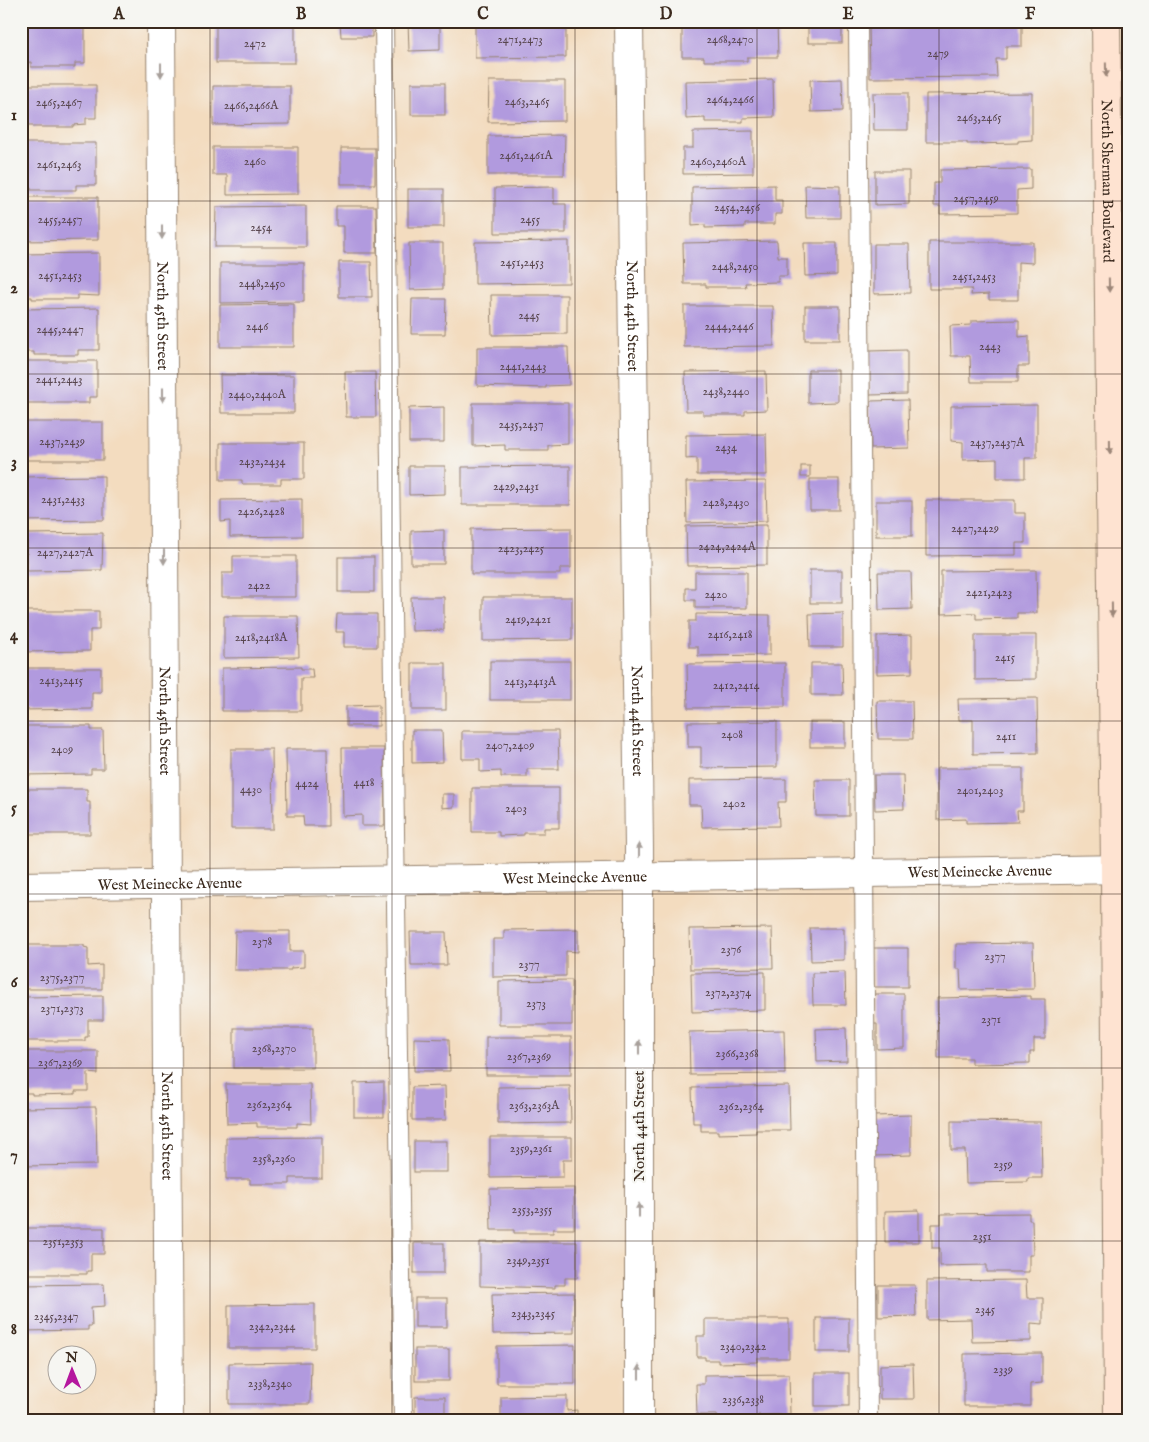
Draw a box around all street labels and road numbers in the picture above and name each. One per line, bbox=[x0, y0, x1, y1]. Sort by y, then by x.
street label: North Sherman Boulevard bbox=[1097, 99, 1118, 264]
street label: North 44th Street bbox=[622, 260, 642, 372]
street label: North 45th Street bbox=[152, 261, 172, 371]
street label: North 44th Street bbox=[627, 665, 647, 777]
street label: North 45th Street bbox=[155, 666, 174, 776]
street label: West Meinecke Avenue bbox=[908, 861, 1052, 882]
street label: West Meinecke Avenue bbox=[503, 867, 647, 889]
street label: West Meinecke Avenue bbox=[98, 874, 242, 895]
street label: North 45th Street bbox=[157, 1071, 177, 1181]
street label: North 44th Street bbox=[630, 1071, 649, 1181]

